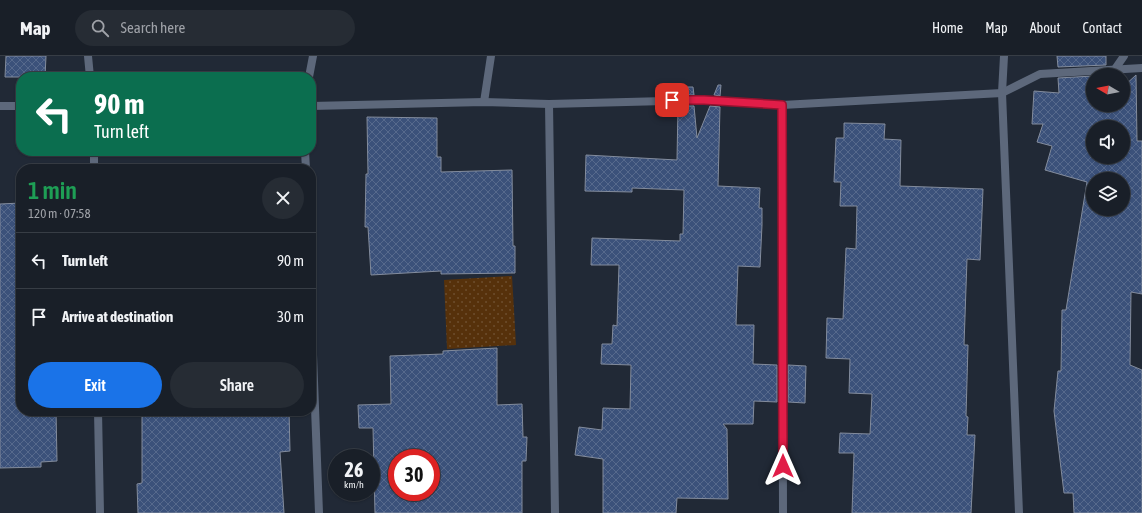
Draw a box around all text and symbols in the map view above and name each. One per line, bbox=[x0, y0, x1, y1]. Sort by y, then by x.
search box bbox=[75, 10, 355, 46]
text: Map bbox=[20, 17, 51, 39]
icon: search bbox=[89, 17, 111, 39]
text: Search here bbox=[121, 19, 185, 36]
text: Home bbox=[932, 20, 963, 36]
text: Map bbox=[985, 20, 1008, 36]
text: About bbox=[1030, 20, 1061, 36]
text: Contact bbox=[1083, 20, 1122, 36]
north arrow bbox=[1086, 68, 1130, 112]
map controls bbox=[1086, 68, 1130, 216]
pin bbox=[655, 83, 689, 117]
icon: left bbox=[28, 88, 80, 140]
text: 90 m bbox=[94, 88, 144, 120]
icon: arrive bbox=[661, 89, 683, 111]
button: sound bbox=[1086, 120, 1130, 164]
text: Turn left bbox=[94, 121, 149, 142]
button: layers bbox=[1086, 172, 1130, 216]
text: 1 min bbox=[28, 177, 77, 204]
button: close bbox=[262, 177, 304, 219]
text: 120 m · 07:58 bbox=[28, 206, 91, 221]
icon: left bbox=[28, 250, 50, 272]
text: Turn left bbox=[62, 252, 108, 269]
text: 90 m bbox=[277, 252, 304, 269]
icon: arrive bbox=[28, 306, 50, 328]
text: Arrive at destination bbox=[62, 308, 173, 325]
text: 30 m bbox=[277, 308, 304, 325]
button: Exit bbox=[28, 362, 162, 408]
button: Share bbox=[170, 362, 304, 408]
position arrow bbox=[762, 445, 804, 487]
speed limit sign: 30 bbox=[388, 449, 440, 501]
text: 26 bbox=[345, 458, 363, 481]
text: km/h bbox=[344, 479, 364, 490]

